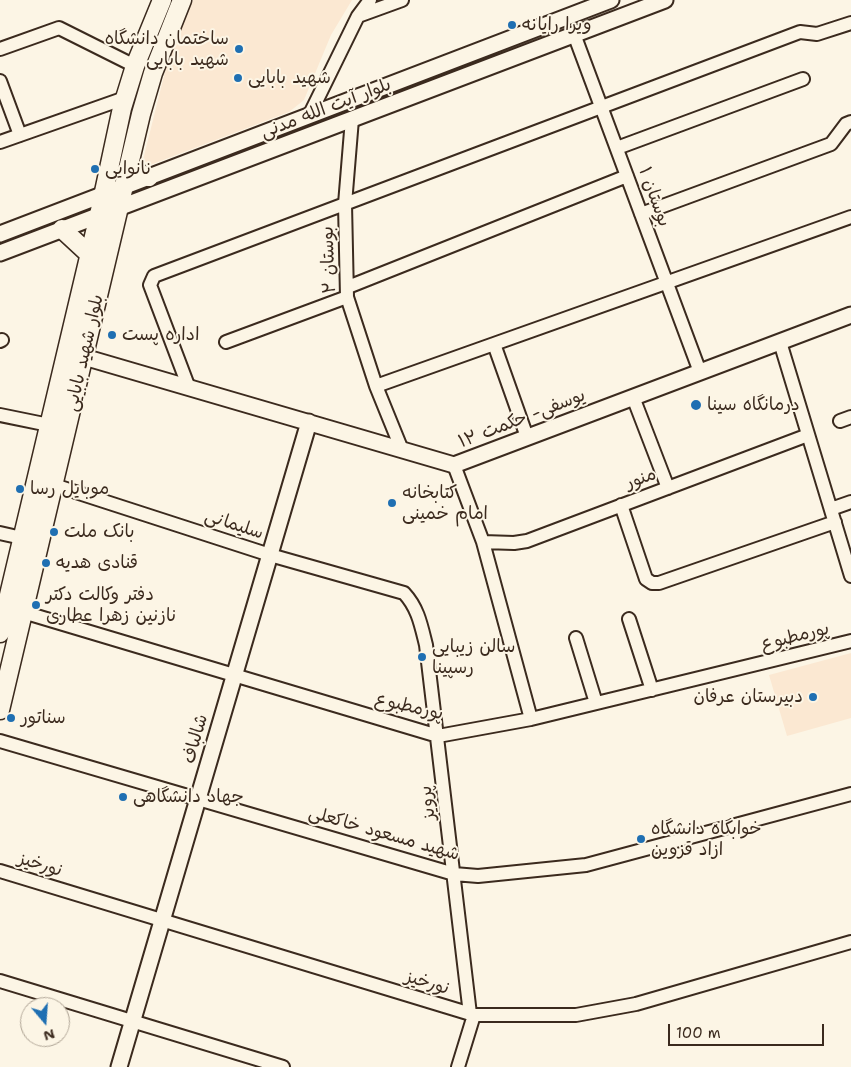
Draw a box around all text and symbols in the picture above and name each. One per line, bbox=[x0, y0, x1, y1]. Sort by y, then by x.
place label: ویرا رایانه bbox=[522, 14, 592, 36]
marker: ویرا رایانه bbox=[506, 19, 518, 31]
place label: ساختمان دانشگاه شهید بابایی bbox=[105, 28, 229, 70]
marker: ساختمان دانشگاه شهید بابایی bbox=[233, 43, 245, 55]
place label: شهید بابایی bbox=[248, 67, 331, 89]
marker: شهید بابایی bbox=[232, 72, 244, 84]
street label: بلوار آیت الله مدنی bbox=[258, 74, 394, 144]
place label: نانوایی bbox=[105, 158, 152, 180]
marker: نانوایی bbox=[89, 163, 101, 175]
street label: بوستان ۱ bbox=[633, 164, 675, 230]
street label: بوستان ۲ bbox=[317, 226, 341, 294]
street label: بلوار شهید بابایی bbox=[61, 292, 109, 414]
place label: اداره پست bbox=[122, 324, 199, 346]
marker: اداره پست bbox=[106, 329, 118, 341]
street label: یوسفی- حکمت ۱۲ bbox=[455, 385, 589, 453]
place label: درمانگاه سینا bbox=[707, 394, 800, 416]
marker: درمانگاه سینا bbox=[689, 398, 703, 412]
street label: منور bbox=[623, 464, 659, 494]
place label: موبایل رسا bbox=[30, 478, 109, 500]
place label: کتابخانه امام خمینی bbox=[402, 482, 488, 524]
marker: موبایل رسا bbox=[14, 483, 26, 495]
marker: کتابخانه امام خمینی bbox=[386, 497, 398, 509]
street label: سلیمانی bbox=[202, 505, 266, 545]
place label: بانک ملت bbox=[64, 521, 135, 543]
marker: بانک ملت bbox=[48, 526, 60, 538]
place label: قنادی هدیه bbox=[56, 552, 138, 574]
marker: قنادی هدیه bbox=[40, 557, 52, 569]
place label: دفتر وکالت دکتر نازنین زهرا عطاری bbox=[46, 584, 176, 626]
marker: دفتر وکالت دکتر نازنین زهرا عطاری bbox=[30, 599, 42, 611]
street label: پورمطبوع bbox=[758, 618, 832, 656]
place label: سالن زیبایی رسپینا bbox=[432, 636, 515, 679]
marker: سالن زیبایی رسپینا bbox=[416, 651, 428, 663]
place label: دبیرستان عرفان bbox=[693, 686, 803, 708]
street label: پورمطبوع bbox=[373, 689, 445, 725]
marker: دبیرستان عرفان bbox=[807, 691, 819, 703]
place label: سناتور bbox=[21, 707, 66, 729]
marker: سناتور bbox=[5, 712, 17, 724]
street label: شالباف bbox=[179, 712, 213, 766]
street label: پرویز bbox=[415, 784, 441, 822]
place label: جهاد دانشگاهی bbox=[133, 786, 244, 808]
marker: جهاد دانشگاهی bbox=[117, 791, 129, 803]
street label: شهید مسعود خاکعلی bbox=[306, 802, 462, 866]
place label: خوابگاه دانشگاه ازاد قزوین bbox=[651, 818, 762, 861]
marker: خوابگاه دانشگاه ازاد قزوین bbox=[635, 833, 647, 845]
street label: نورخیز bbox=[15, 848, 65, 882]
street label: نورخیز bbox=[402, 966, 452, 1000]
north arrow bbox=[20, 997, 70, 1047]
scale bar bbox=[671, 1014, 827, 1046]
text: 100 m bbox=[676, 1023, 721, 1043]
text: N bbox=[41, 1025, 57, 1046]

